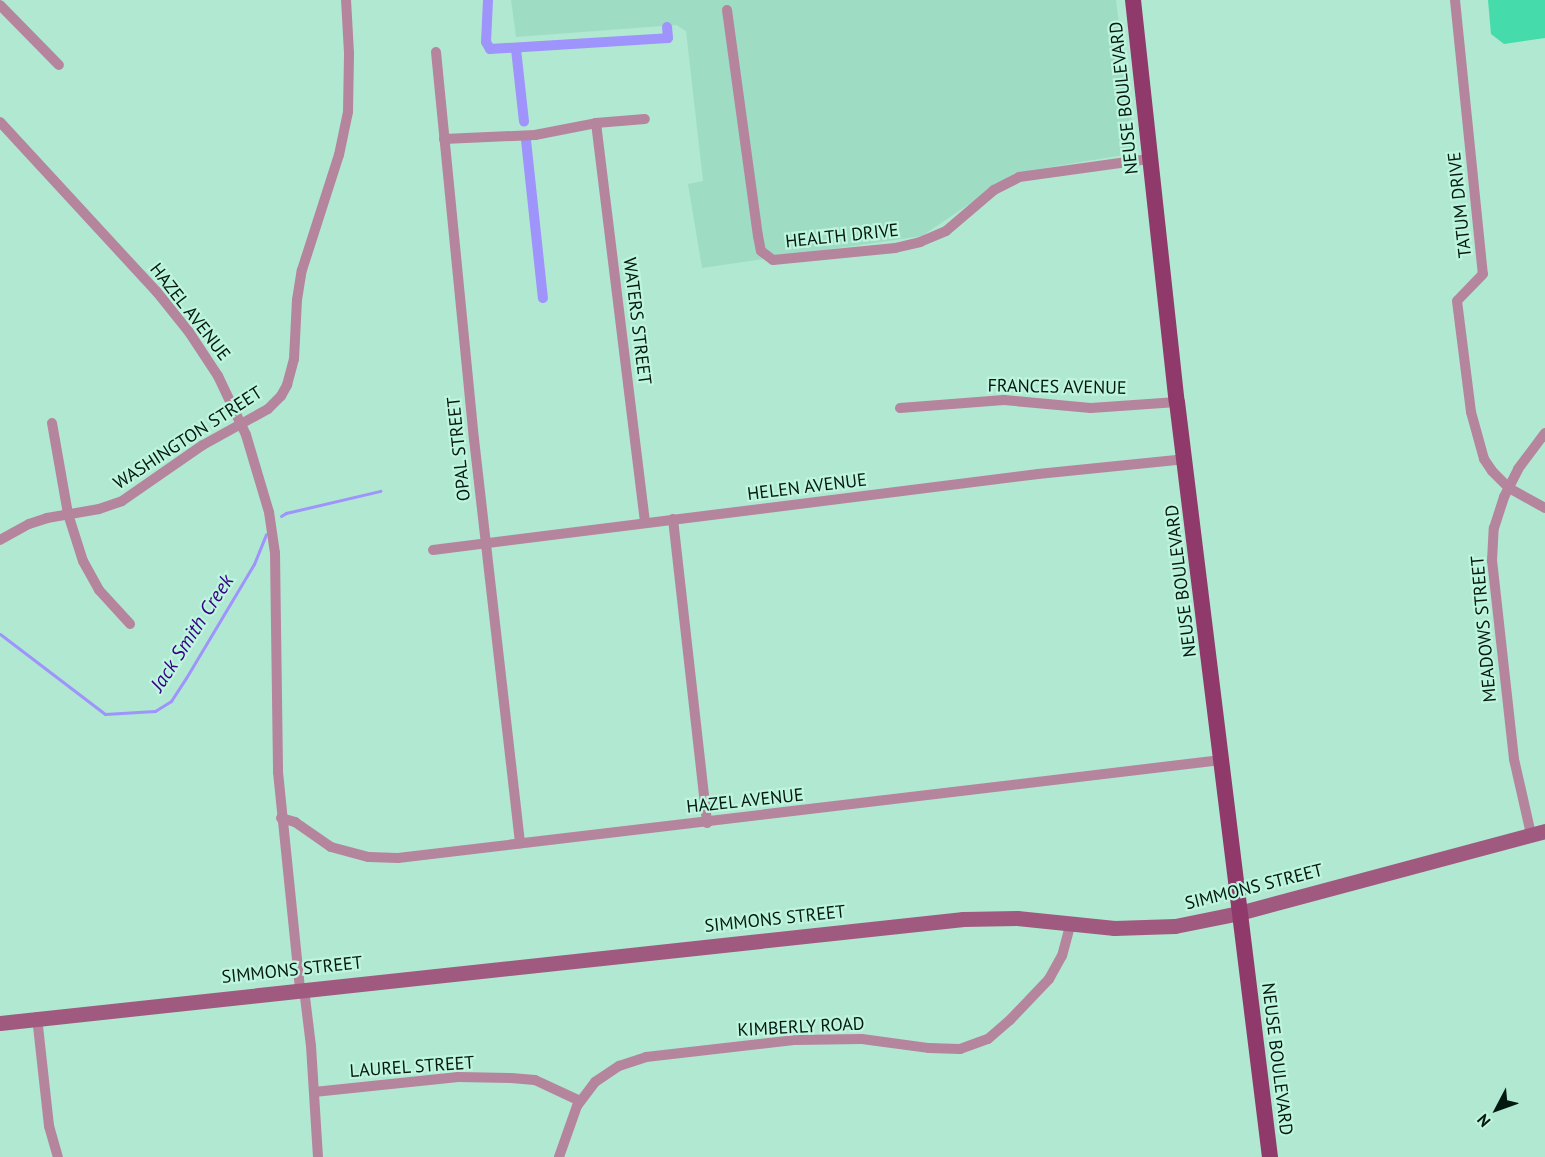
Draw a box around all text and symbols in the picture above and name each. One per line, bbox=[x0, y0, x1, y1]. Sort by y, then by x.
street label: NEUSE BOULEVARD bbox=[1105, 21, 1143, 175]
street label: TATUM DRIVE bbox=[1444, 151, 1476, 259]
street label: HEALTH DRIVE bbox=[784, 219, 900, 253]
street label: WATERS STREET bbox=[618, 256, 656, 386]
street label: HAZEL AVENUE bbox=[145, 258, 235, 366]
street label: FRANCES AVENUE bbox=[987, 375, 1127, 399]
street label: WASHINGTON STREET bbox=[110, 382, 266, 494]
street label: OPAL STREET bbox=[443, 395, 475, 503]
street label: HELEN AVENUE bbox=[746, 469, 868, 505]
street label: NEUSE BOULEVARD bbox=[1161, 504, 1201, 658]
street label: MEADOWS STREET bbox=[1467, 555, 1501, 703]
water label: Jack Smith Creek bbox=[145, 570, 239, 696]
street label: HAZEL AVENUE bbox=[685, 784, 805, 818]
street label: SIMMONS STREET bbox=[1183, 859, 1325, 915]
street label: SIMMONS STREET bbox=[703, 901, 847, 937]
street label: SIMMONS STREET bbox=[220, 952, 364, 988]
street label: NEUSE BOULEVARD bbox=[1257, 982, 1297, 1136]
street label: KIMBERLY ROAD bbox=[737, 1013, 865, 1041]
street label: LAUREL STREET bbox=[349, 1052, 475, 1082]
north arrow bbox=[1467, 1079, 1527, 1139]
text: N bbox=[1472, 1110, 1494, 1131]

